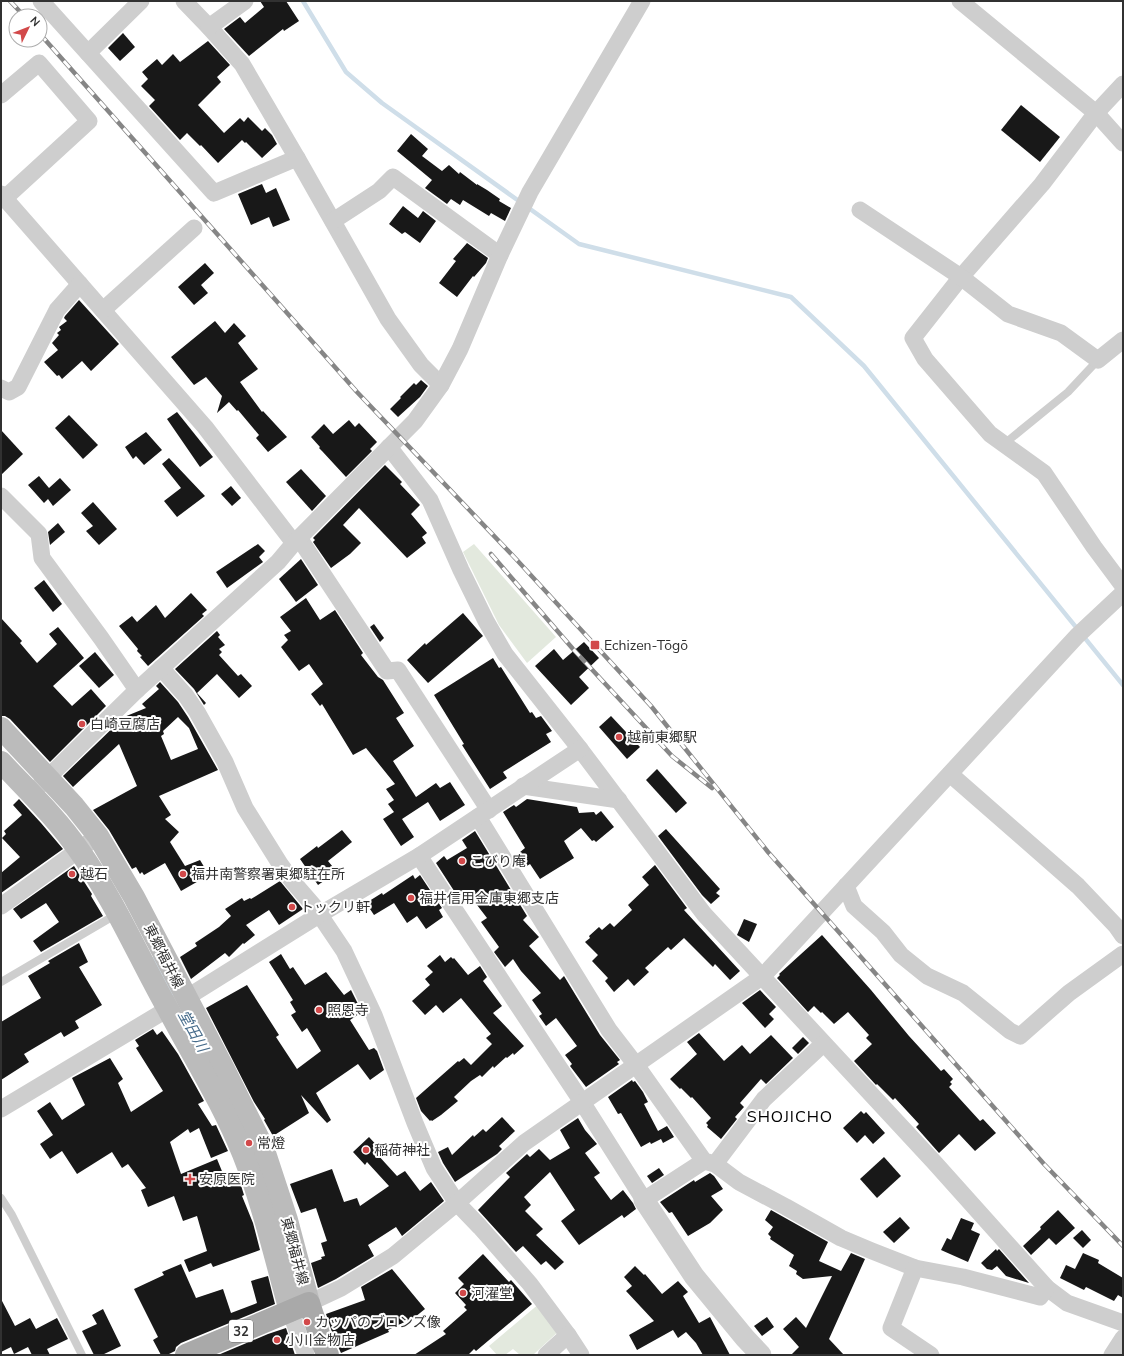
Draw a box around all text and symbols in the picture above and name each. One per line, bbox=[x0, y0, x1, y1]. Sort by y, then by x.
north arrow bbox=[8, 8, 48, 48]
text: N bbox=[27, 13, 43, 30]
place label: Echizen-Tōgō bbox=[604, 636, 688, 655]
marker: Echizen-Tōgō bbox=[589, 639, 601, 651]
place label: 白崎豆腐店 bbox=[90, 715, 160, 734]
marker: 白崎豆腐店 bbox=[77, 719, 87, 729]
place label: 越前東郷駅 bbox=[627, 728, 697, 747]
marker: 越前東郷駅 bbox=[614, 732, 624, 742]
place label: こびり庵 bbox=[470, 852, 526, 871]
marker: こびり庵 bbox=[457, 856, 467, 866]
place label: 越石 bbox=[80, 865, 108, 884]
place label: 福井南警察署東郷駐在所 bbox=[191, 865, 345, 884]
marker: 越石 bbox=[67, 869, 77, 879]
marker: 福井南警察署東郷駐在所 bbox=[178, 869, 188, 879]
place label: 福井信用金庫東郷支店 bbox=[419, 889, 559, 908]
marker: 福井信用金庫東郷支店 bbox=[406, 893, 416, 903]
place label: トックリ軒 bbox=[300, 898, 370, 917]
marker: トックリ軒 bbox=[287, 902, 297, 912]
street label: 東郷福井線 bbox=[139, 921, 188, 992]
place label: 照恩寺 bbox=[327, 1001, 369, 1020]
marker: 照恩寺 bbox=[314, 1005, 324, 1015]
water label: 堂田川 bbox=[173, 1006, 214, 1057]
district label: SHOJICHO bbox=[747, 1106, 833, 1128]
place label: 常燈 bbox=[257, 1134, 285, 1153]
marker: 常燈 bbox=[244, 1138, 254, 1148]
place label: 稲荷神社 bbox=[374, 1141, 430, 1160]
marker: 稲荷神社 bbox=[361, 1145, 371, 1155]
place label: 安原医院 bbox=[199, 1170, 255, 1189]
marker: 安原医院 bbox=[184, 1173, 196, 1185]
street label: 東郷福井線 bbox=[276, 1215, 313, 1287]
place label: 河濯堂 bbox=[471, 1284, 513, 1303]
marker: 河濯堂 bbox=[458, 1288, 468, 1298]
place label: カッパのブロンズ像 bbox=[315, 1313, 441, 1332]
marker: カッパのブロンズ像 bbox=[302, 1317, 312, 1327]
road number: 32 bbox=[229, 1320, 253, 1342]
place label: 小川金物店 bbox=[285, 1331, 355, 1350]
marker: 小川金物店 bbox=[272, 1335, 282, 1345]

